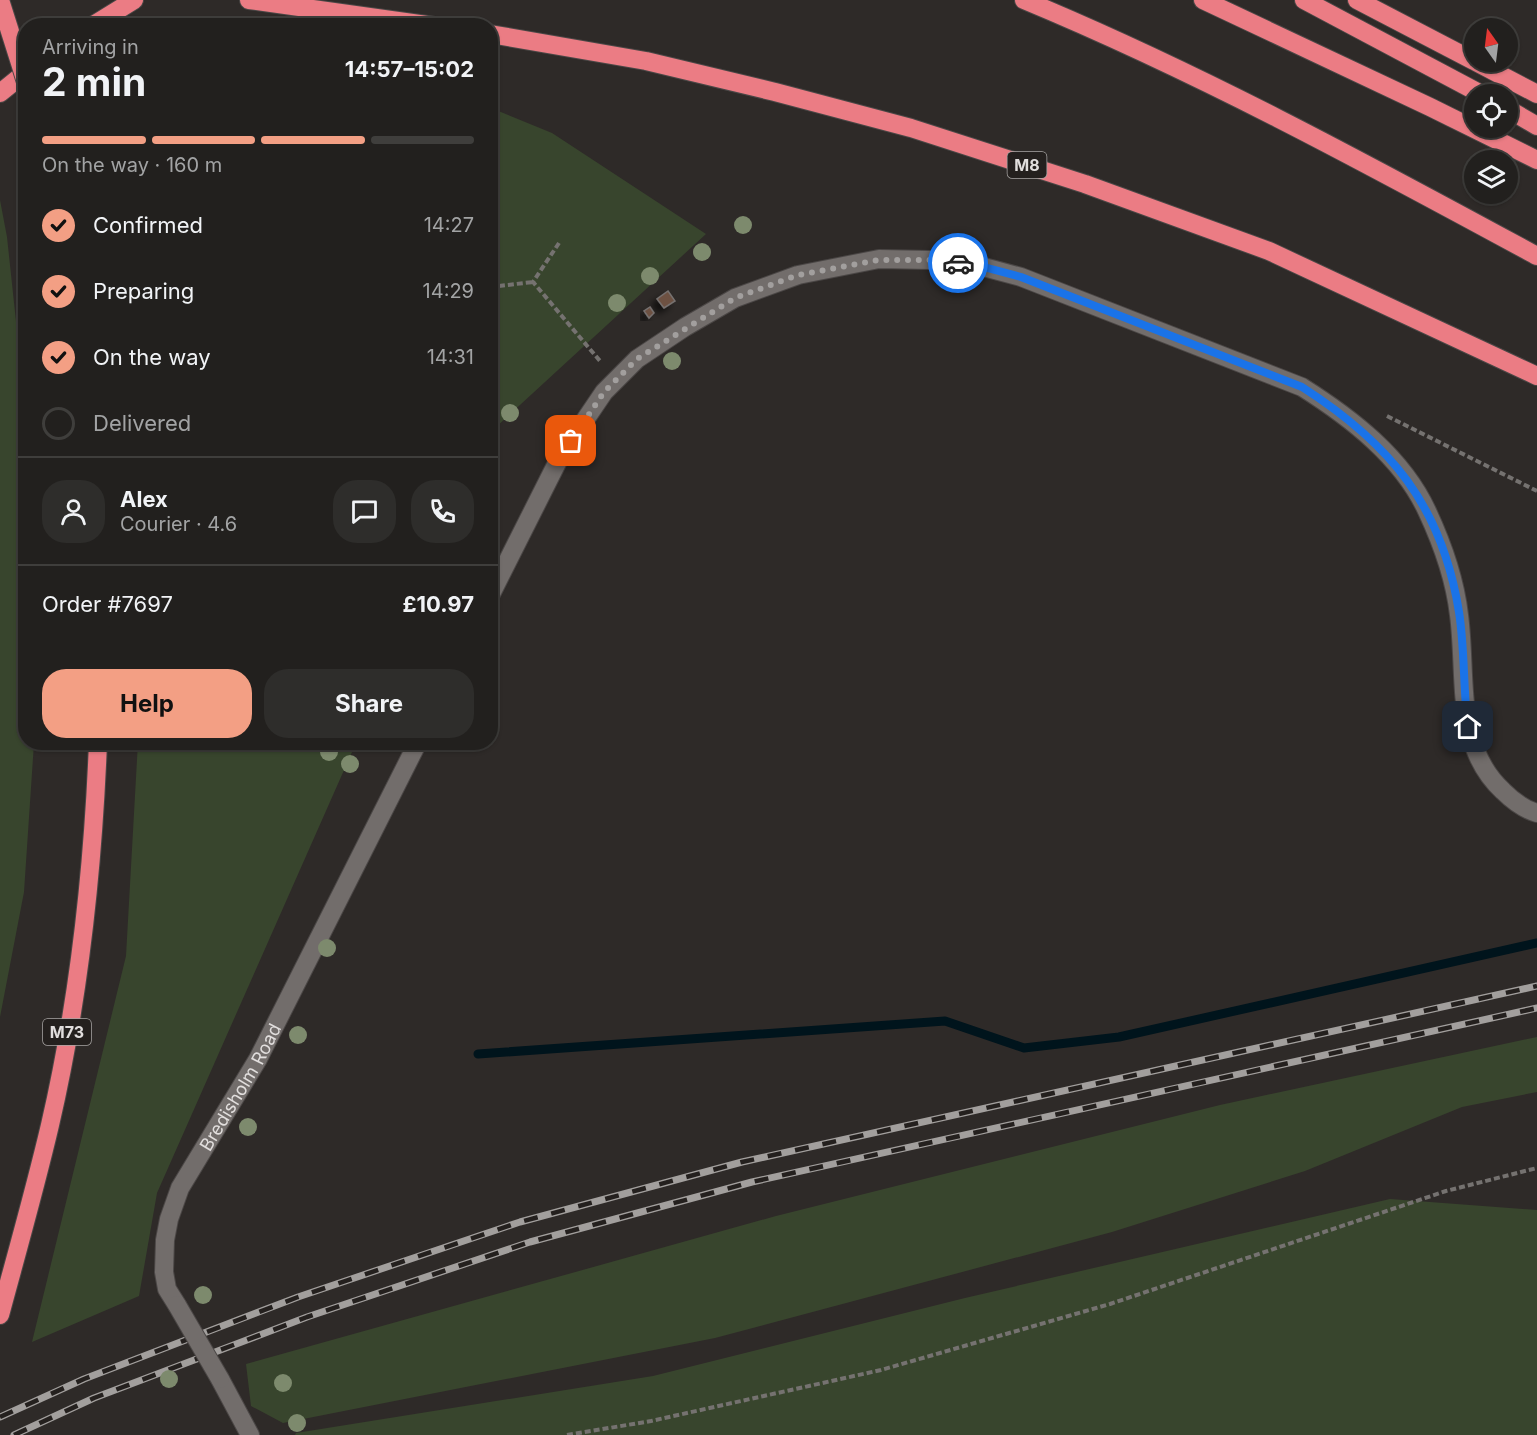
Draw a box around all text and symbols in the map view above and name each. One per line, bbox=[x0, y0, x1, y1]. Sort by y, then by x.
north arrow bbox=[1464, 18, 1518, 72]
map controls bbox=[1464, 18, 1518, 204]
text: Arriving in bbox=[42, 35, 139, 59]
text: 14:57–15:02 bbox=[345, 56, 474, 82]
text: 2 min bbox=[42, 58, 146, 105]
button: locate bbox=[1464, 84, 1518, 138]
button: layers bbox=[1464, 150, 1518, 204]
road number: M8 bbox=[1008, 152, 1046, 178]
text: On the way · 160 m bbox=[42, 153, 222, 177]
icon: check bbox=[42, 209, 75, 242]
text: Confirmed bbox=[93, 212, 203, 238]
text: 14:27 bbox=[424, 213, 474, 237]
courier bbox=[928, 233, 988, 293]
icon: car bbox=[942, 247, 975, 280]
icon: check bbox=[42, 275, 75, 308]
text: Preparing bbox=[93, 278, 194, 304]
text: 14:29 bbox=[423, 279, 474, 303]
icon: check bbox=[42, 341, 75, 374]
text: On the way bbox=[93, 344, 211, 370]
text: 14:31 bbox=[427, 345, 474, 369]
text: Delivered bbox=[93, 410, 191, 436]
pin bbox=[545, 415, 596, 466]
icon: bag bbox=[554, 424, 587, 457]
button: person bbox=[42, 480, 105, 543]
button: chat bbox=[333, 480, 396, 543]
button: phone bbox=[411, 480, 474, 543]
text: Alex bbox=[120, 486, 168, 512]
text: Courier · 4.6 bbox=[120, 512, 237, 536]
text: Order #7697 bbox=[42, 591, 173, 617]
text: £10.97 bbox=[403, 591, 474, 617]
button: Help bbox=[42, 669, 252, 738]
button: Share bbox=[264, 669, 474, 738]
pin bbox=[1442, 701, 1493, 752]
icon: home bbox=[1451, 710, 1484, 743]
road number: M73 bbox=[43, 1019, 91, 1045]
street label: Bredisholm Road bbox=[195, 1020, 285, 1154]

